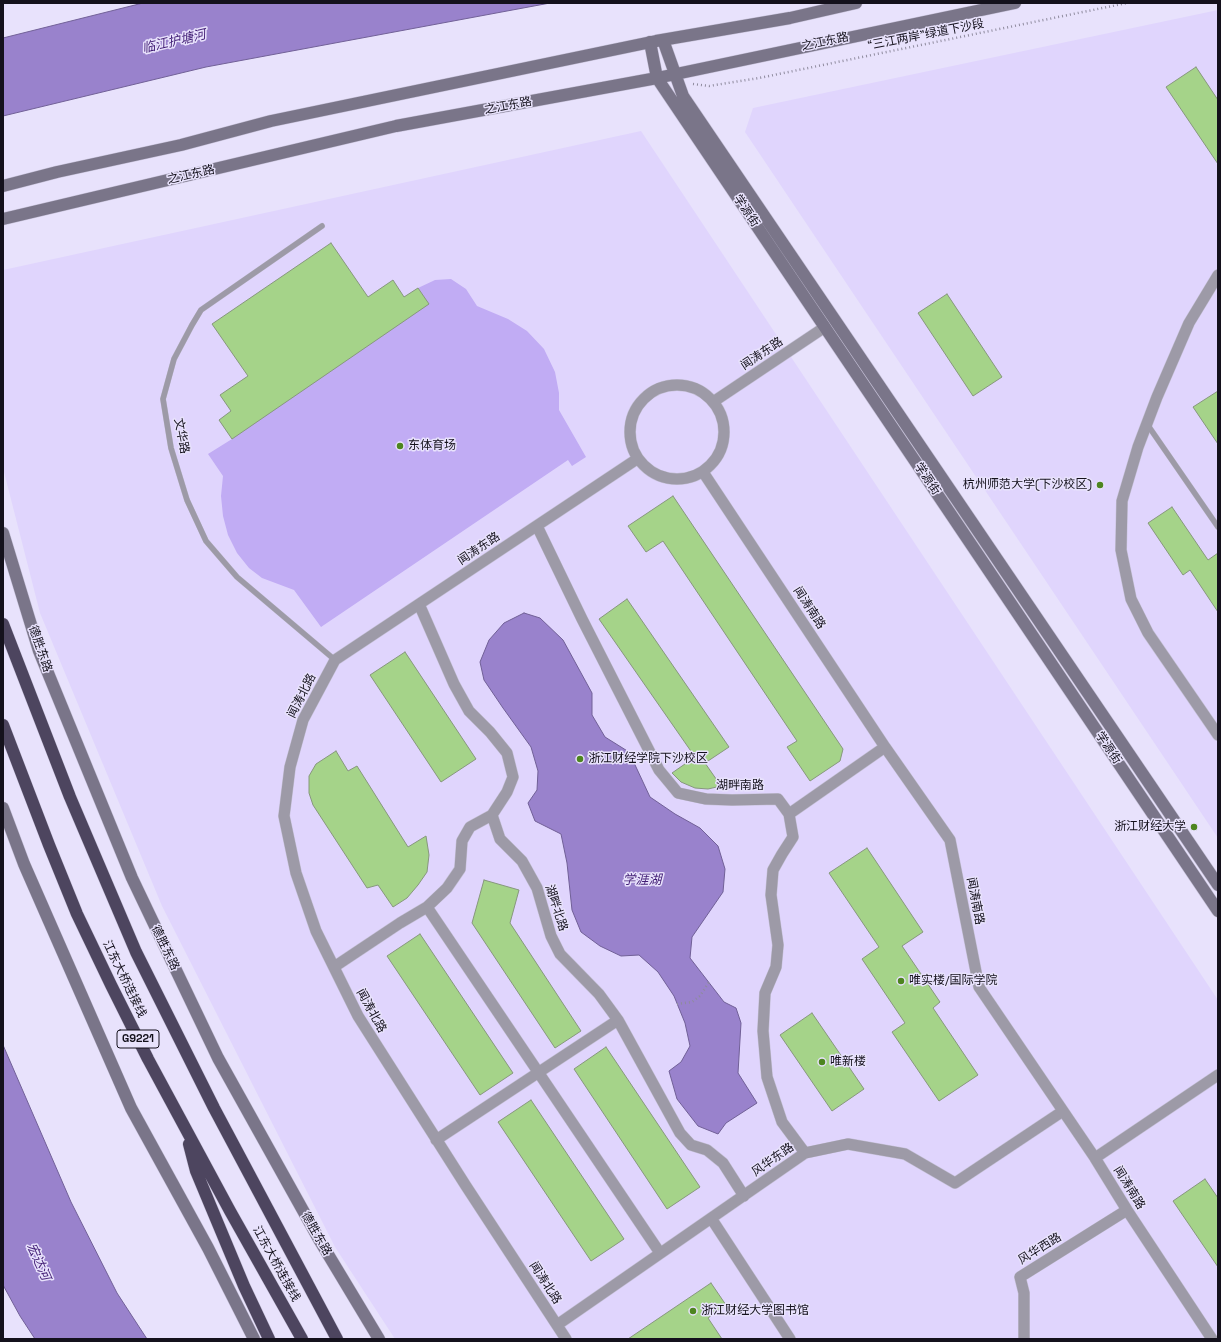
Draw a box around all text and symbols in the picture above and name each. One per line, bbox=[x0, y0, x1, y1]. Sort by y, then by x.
street label: “三江两岸”绿道下沙段 bbox=[867, 17, 985, 53]
water label: 临江护塘河 bbox=[141, 27, 207, 57]
street label: 之江东路 bbox=[800, 30, 850, 54]
street label: 之江东路 bbox=[483, 94, 533, 118]
street label: 之江东路 bbox=[166, 163, 216, 187]
street label: 学源街 bbox=[730, 192, 762, 230]
street label: 闻涛东路 bbox=[738, 335, 786, 373]
street label: 文华路 bbox=[170, 417, 192, 455]
place label: 东体育场 bbox=[408, 439, 456, 453]
marker: 东体育场 bbox=[395, 441, 405, 451]
street label: 学源街 bbox=[911, 460, 943, 498]
place label: 杭州师范大学(下沙校区) bbox=[963, 478, 1092, 492]
marker: 杭州师范大学(下沙校区) bbox=[1095, 480, 1105, 490]
street label: 闻涛东路 bbox=[455, 530, 503, 568]
street label: 闻涛南路 bbox=[790, 584, 828, 632]
street label: 德胜东路 bbox=[25, 624, 55, 674]
street label: 闻涛北路 bbox=[285, 671, 319, 721]
street label: 学源街 bbox=[1092, 729, 1124, 767]
place label: 浙江财经学院下沙校区 bbox=[588, 752, 708, 766]
marker: 浙江财经学院下沙校区 bbox=[575, 754, 585, 764]
street label: 湖畔南路 bbox=[716, 779, 764, 793]
place label: 浙江财经大学 bbox=[1114, 820, 1186, 834]
marker: 浙江财经大学 bbox=[1189, 822, 1199, 832]
water label: 学涯湖 bbox=[623, 872, 661, 888]
street label: 闻涛南路 bbox=[963, 876, 987, 926]
street label: 湖畔北路 bbox=[542, 883, 570, 933]
street label: 德胜东路 bbox=[148, 923, 182, 973]
street label: 江东大桥连接线 bbox=[99, 938, 149, 1020]
place label: 唯实楼/国际学院 bbox=[909, 974, 997, 988]
marker: 唯实楼/国际学院 bbox=[896, 976, 906, 986]
street label: 闻涛北路 bbox=[353, 987, 389, 1035]
road number: G9221 bbox=[117, 1030, 159, 1048]
place label: 唯新楼 bbox=[830, 1055, 866, 1069]
marker: 唯新楼 bbox=[817, 1057, 827, 1067]
street label: 风华东路 bbox=[749, 1140, 797, 1180]
street label: 闻涛南路 bbox=[1110, 1164, 1148, 1212]
street label: 德胜东路 bbox=[298, 1210, 334, 1258]
street label: 江东大桥连接线 bbox=[249, 1224, 303, 1304]
street label: 风华西路 bbox=[1016, 1230, 1064, 1268]
water label: 宏达河 bbox=[23, 1241, 53, 1283]
street label: 闻涛北路 bbox=[526, 1259, 564, 1307]
place label: 浙江财经大学图书馆 bbox=[701, 1304, 809, 1318]
marker: 浙江财经大学图书馆 bbox=[688, 1306, 698, 1316]

